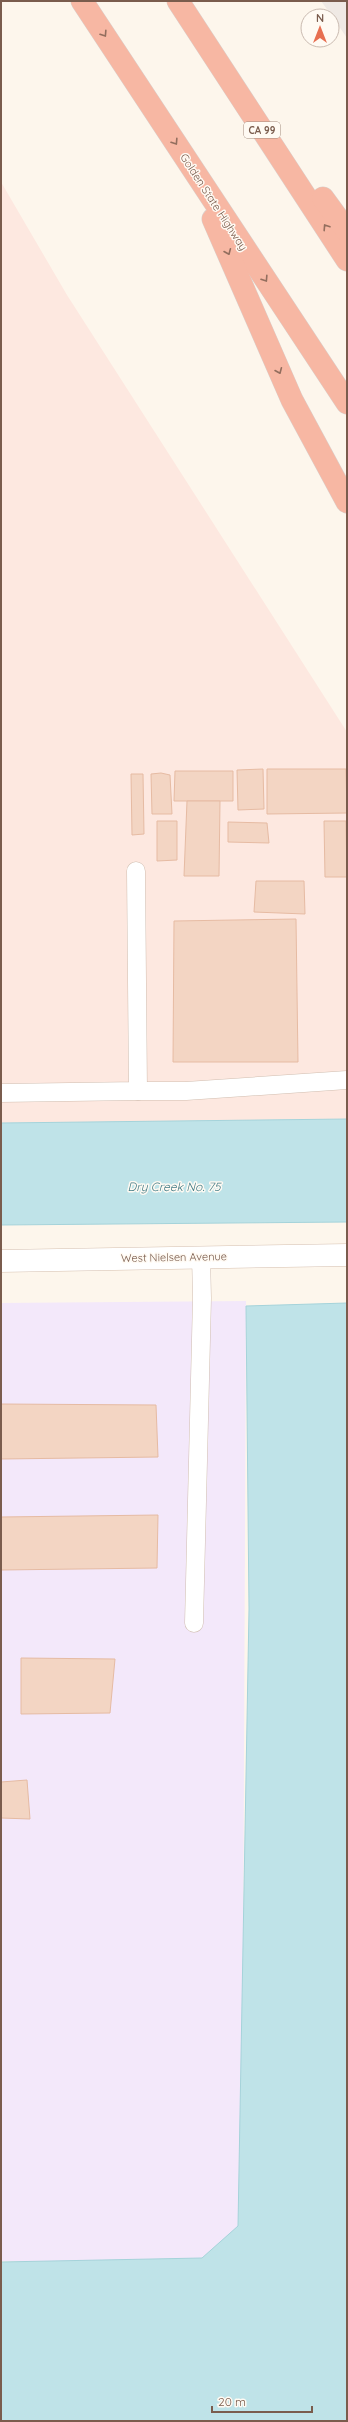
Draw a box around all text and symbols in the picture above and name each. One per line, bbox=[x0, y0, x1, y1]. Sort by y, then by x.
north arrow bbox=[300, 8, 340, 48]
text: N bbox=[316, 11, 324, 25]
one-way arrow bbox=[99, 29, 106, 36]
road number: CA 99 bbox=[244, 122, 280, 138]
one-way arrow bbox=[170, 138, 178, 145]
street label: Golden State Highway bbox=[177, 151, 251, 253]
one-way arrow bbox=[323, 224, 330, 231]
one-way arrow bbox=[223, 248, 231, 255]
one-way arrow bbox=[260, 275, 268, 282]
one-way arrow bbox=[274, 367, 282, 375]
water label: Dry Creek No. 75 bbox=[128, 1179, 222, 1194]
street label: West Nielsen Avenue bbox=[121, 1249, 227, 1265]
scale bar bbox=[212, 2388, 312, 2414]
text: 20 m bbox=[218, 2394, 246, 2409]

